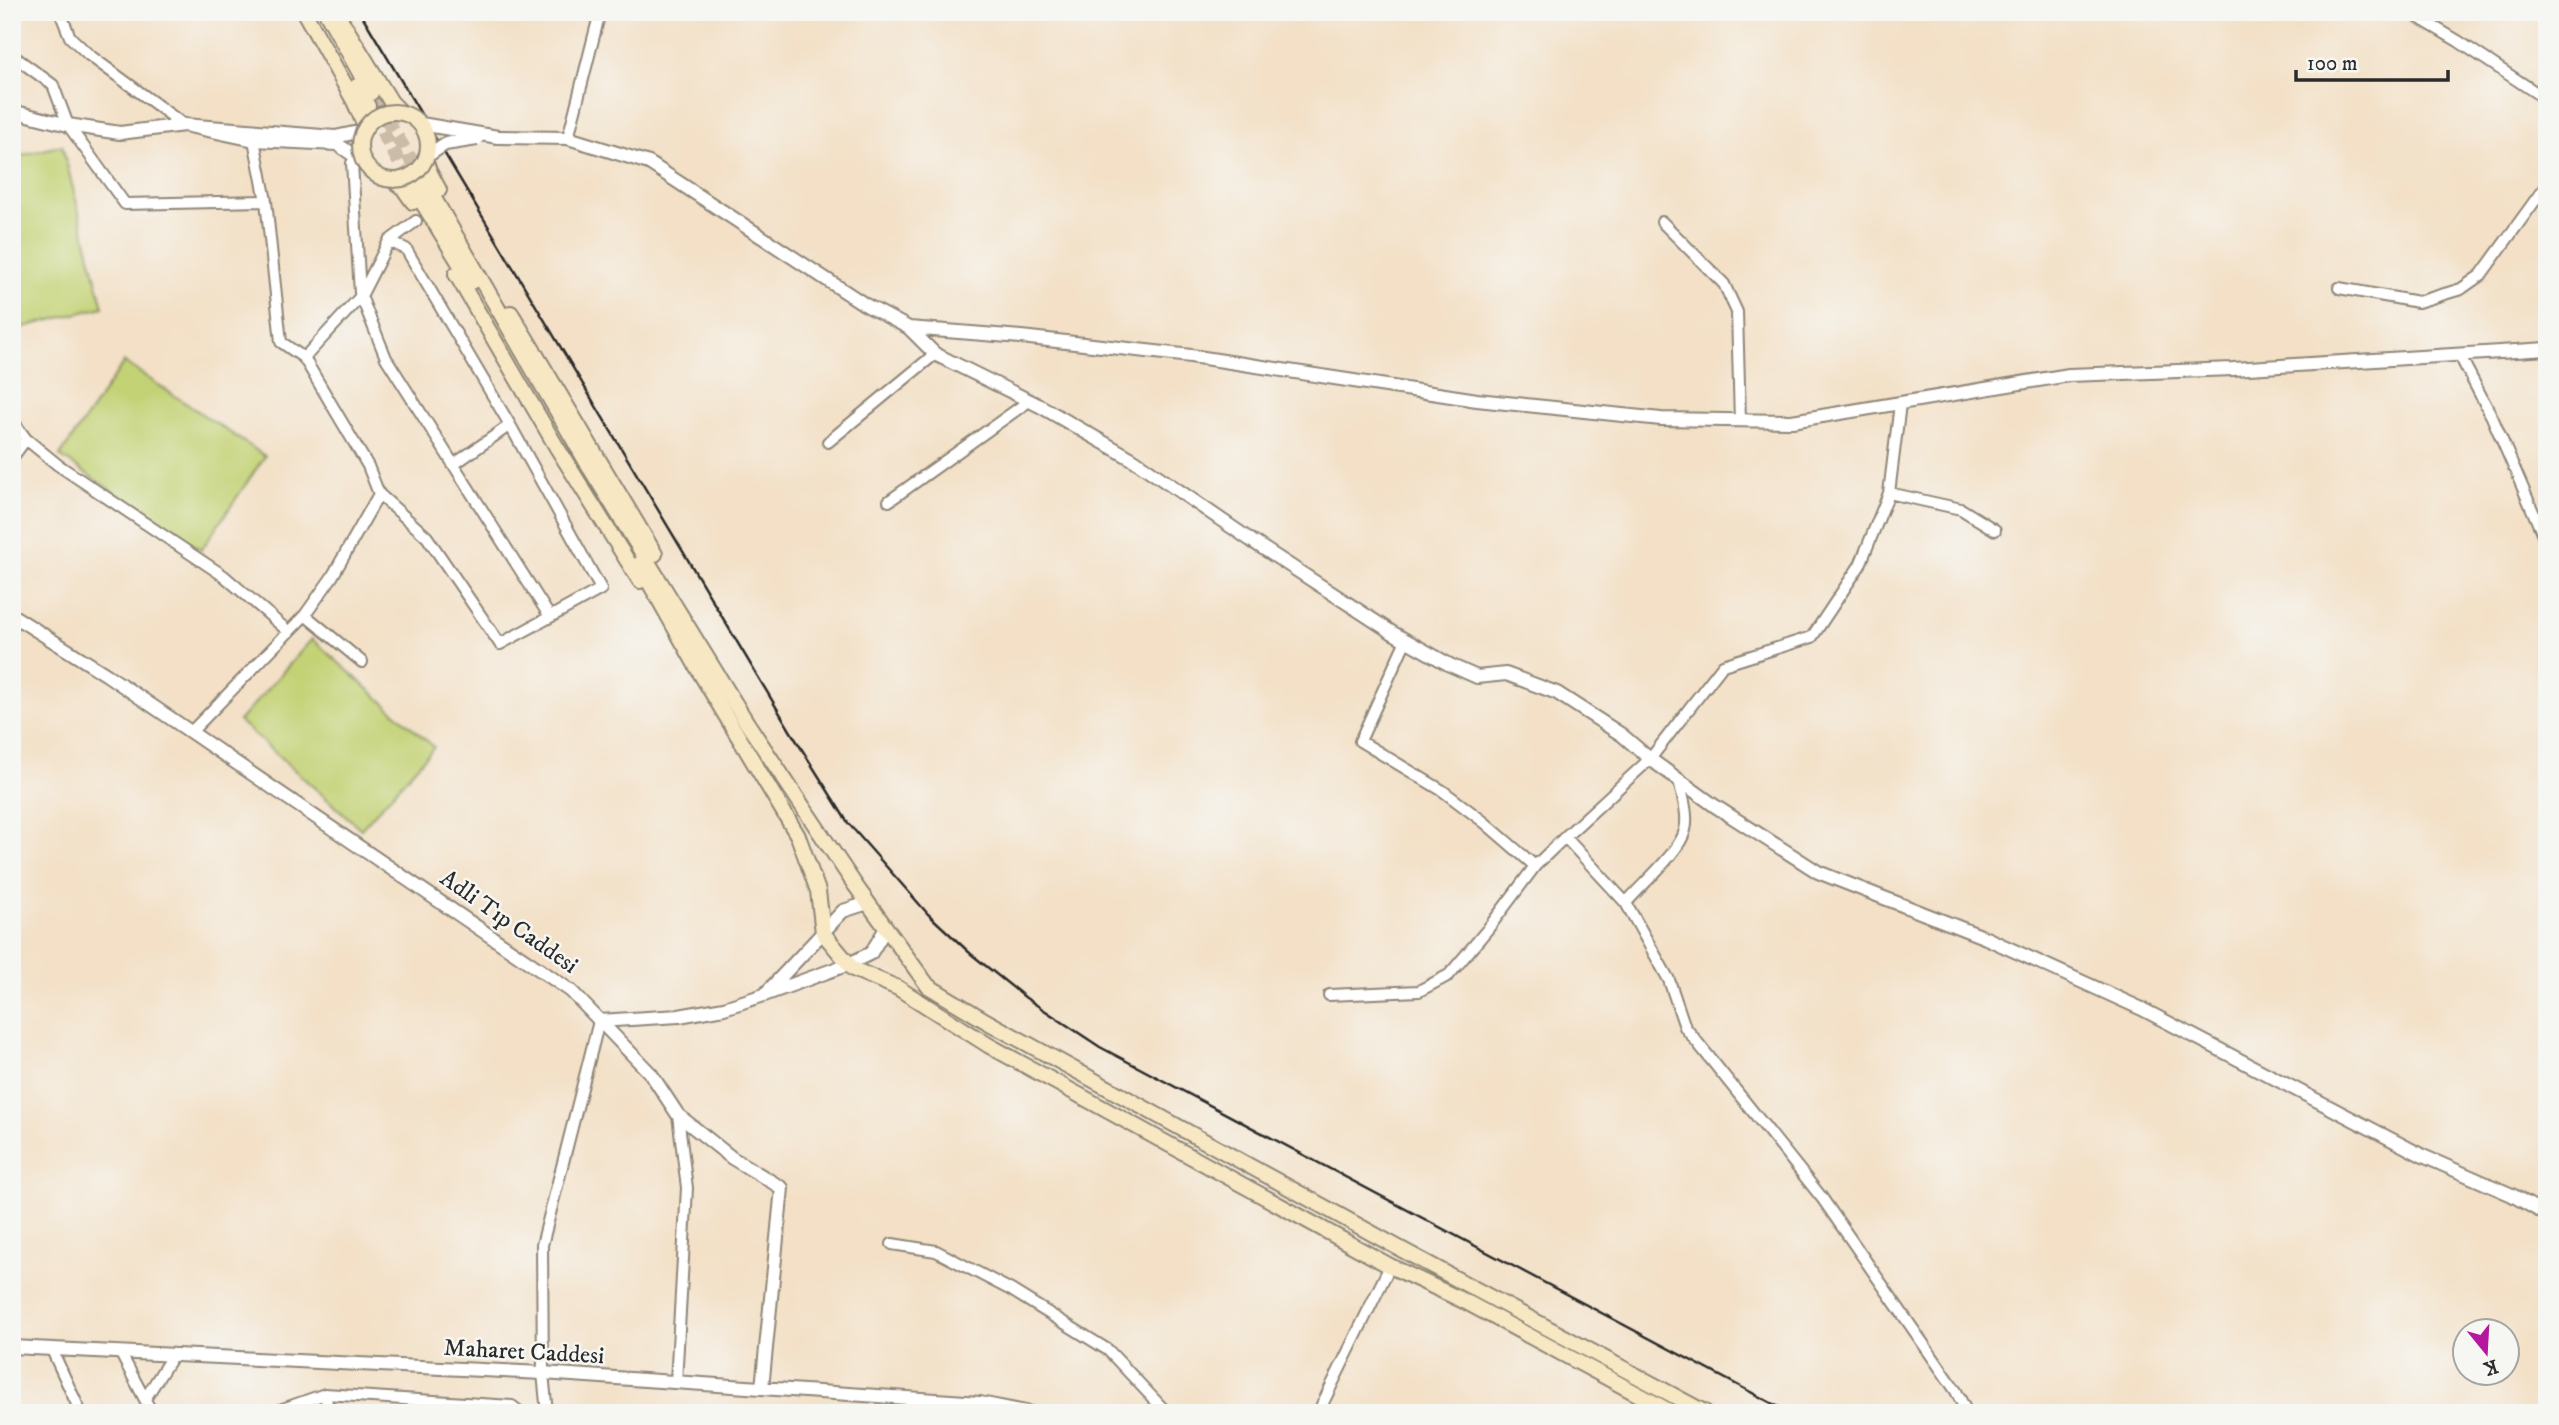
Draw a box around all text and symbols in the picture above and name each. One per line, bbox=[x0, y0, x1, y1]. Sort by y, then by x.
scale bar bbox=[2296, 38, 2449, 82]
text: 100 m bbox=[2307, 51, 2358, 77]
street label: Adli Tıp Caddesi bbox=[434, 863, 584, 981]
north arrow bbox=[2450, 1316, 2520, 1386]
street label: Maharet Caddesi bbox=[443, 1333, 605, 1371]
text: K bbox=[2480, 1354, 2501, 1380]

